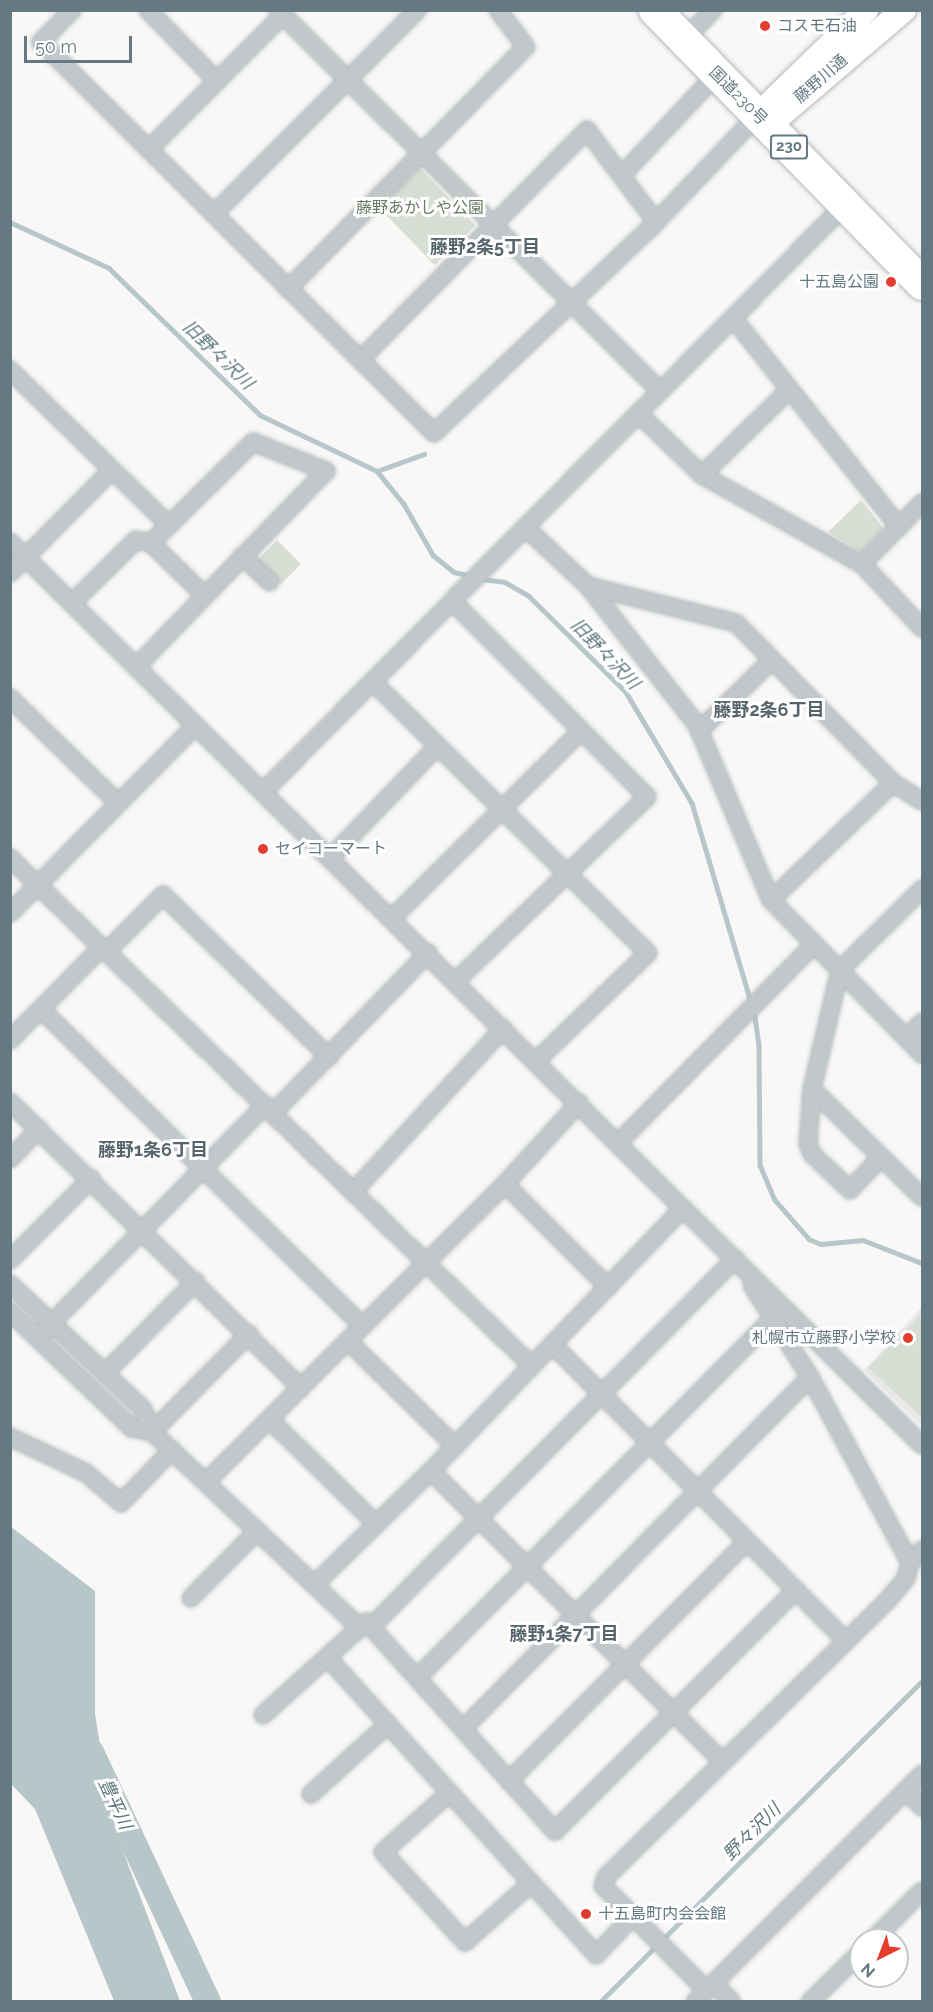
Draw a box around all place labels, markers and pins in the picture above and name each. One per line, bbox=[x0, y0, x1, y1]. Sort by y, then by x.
place label: コスモ石油 bbox=[777, 16, 857, 36]
marker: コスモ石油 bbox=[758, 19, 772, 33]
place label: 十五島公園 bbox=[799, 272, 879, 292]
marker: 十五島公園 bbox=[884, 275, 898, 289]
place label: セイコーマート bbox=[275, 839, 387, 859]
marker: セイコーマート bbox=[256, 842, 270, 856]
place label: 札幌市立藤野小学校 bbox=[752, 1328, 896, 1348]
marker: 札幌市立藤野小学校 bbox=[901, 1331, 915, 1345]
place label: 十五島町内会会館 bbox=[598, 1904, 726, 1924]
marker: 十五島町内会会館 bbox=[579, 1907, 593, 1921]

